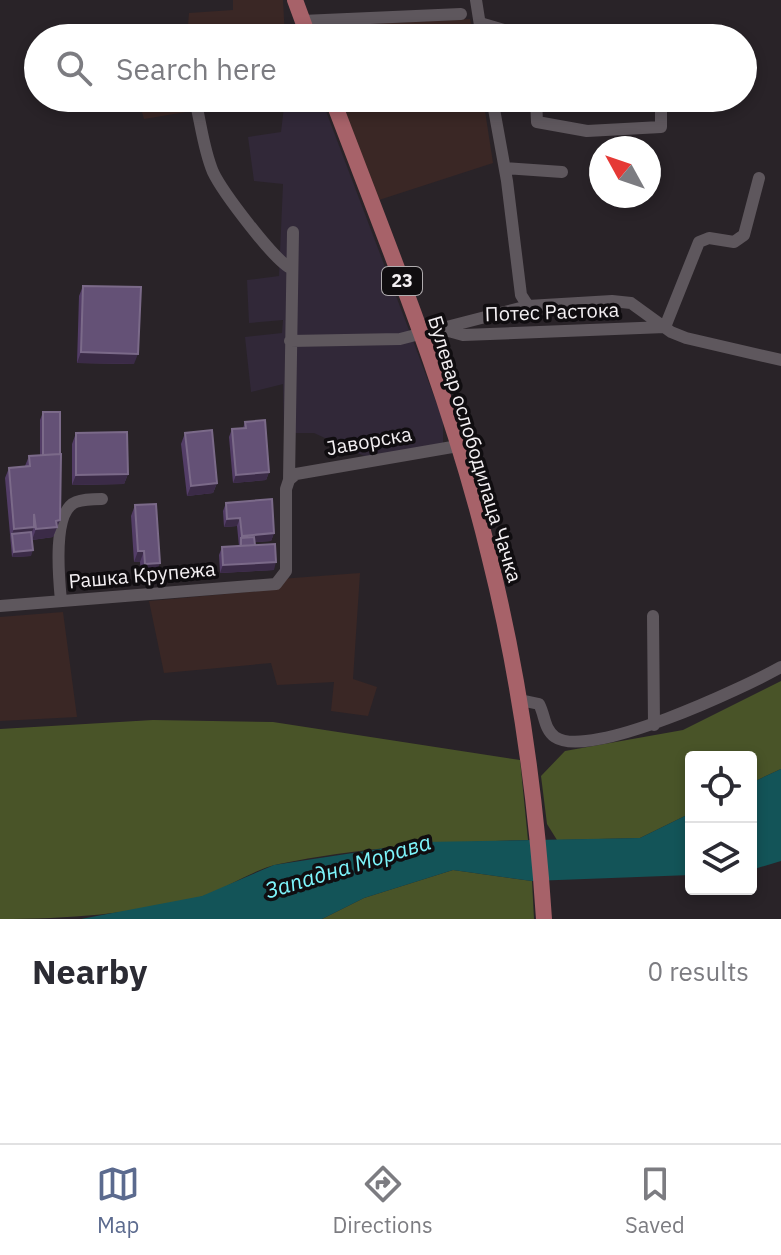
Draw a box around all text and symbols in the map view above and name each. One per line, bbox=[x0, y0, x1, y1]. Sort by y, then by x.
search box bbox=[24, 24, 757, 112]
icon: search bbox=[52, 46, 96, 90]
text: Search here bbox=[116, 49, 277, 88]
north arrow bbox=[589, 136, 661, 208]
road number: 23 bbox=[382, 267, 422, 295]
street label: Потес Растока bbox=[484, 296, 620, 327]
street label: Булевар ослободилаца Чачка bbox=[422, 312, 529, 586]
street label: Јаворска bbox=[324, 420, 414, 461]
street label: Рашка Крупежа bbox=[67, 555, 217, 594]
map controls bbox=[685, 751, 757, 895]
button: locate bbox=[685, 751, 757, 823]
button: layers bbox=[685, 823, 757, 895]
water label: Западна Морава bbox=[261, 826, 435, 905]
text: Nearby bbox=[32, 949, 147, 993]
text: 0 results bbox=[647, 954, 749, 988]
tab: Map bbox=[96, 1162, 140, 1239]
tab: Directions bbox=[333, 1162, 433, 1239]
tab: Saved bbox=[625, 1162, 685, 1239]

